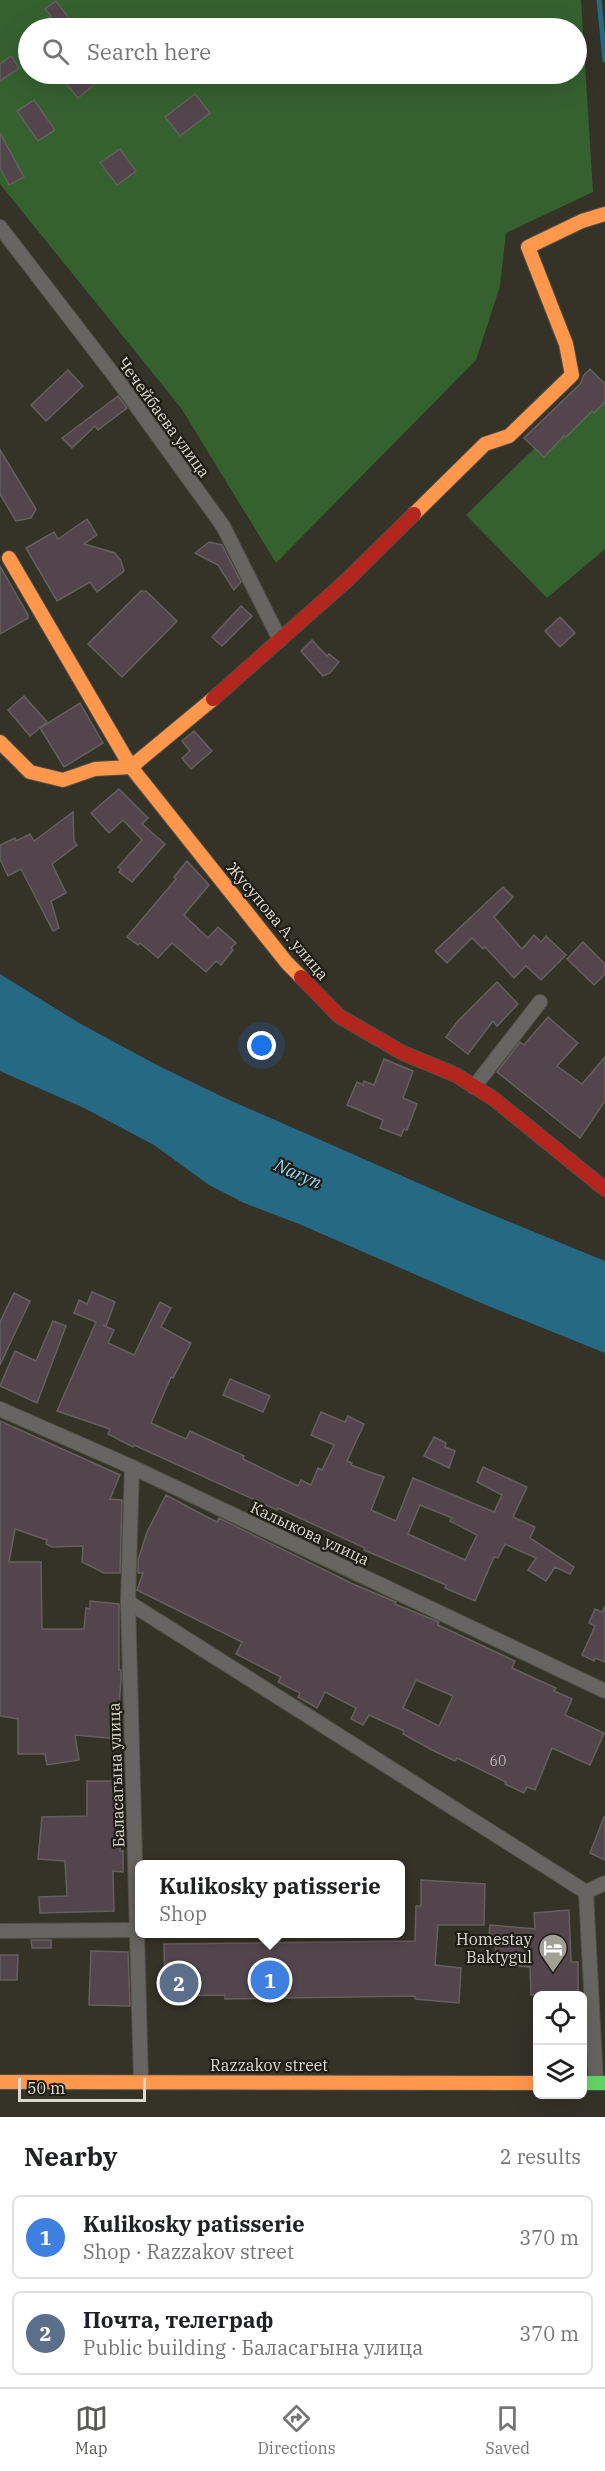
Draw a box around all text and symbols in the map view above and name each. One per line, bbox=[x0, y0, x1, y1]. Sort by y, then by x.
search box bbox=[18, 18, 587, 84]
icon: search bbox=[39, 35, 72, 68]
text: Search here bbox=[87, 37, 211, 66]
street label: Чечейбаева улица bbox=[114, 353, 215, 481]
street label: Жусупова А. улица bbox=[223, 858, 333, 984]
your location bbox=[247, 1031, 276, 1060]
water label: Naryn bbox=[270, 1153, 326, 1194]
street label: Калыкова улица bbox=[247, 1497, 373, 1569]
street label: Баласагына улица bbox=[103, 1702, 129, 1848]
house number: 60 bbox=[490, 1752, 506, 1770]
popup bbox=[135, 1860, 405, 1938]
text: Kulikosky patisserie bbox=[159, 1871, 381, 1900]
text: Shop bbox=[159, 1900, 207, 1927]
place label: Homestay Baktygul bbox=[456, 1929, 532, 1967]
hotel icon: Homestay Baktygul bbox=[537, 1932, 569, 1974]
pin: 1 bbox=[250, 1958, 290, 2002]
pin: 2 bbox=[160, 1960, 198, 2006]
map controls bbox=[533, 1991, 587, 2099]
button: locate bbox=[533, 1991, 587, 2045]
button: layers bbox=[533, 2045, 587, 2099]
street label: Razzakov street bbox=[210, 2055, 328, 2075]
scale bar bbox=[18, 2075, 146, 2102]
text: 50 m bbox=[27, 2078, 65, 2098]
text: Nearby bbox=[24, 2139, 118, 2173]
text: 2 results bbox=[500, 2143, 581, 2170]
text: Kulikosky patisserie bbox=[83, 2209, 305, 2238]
text: 1 bbox=[40, 2224, 52, 2251]
text: 370 m bbox=[519, 2224, 579, 2251]
text: Shop · Razzakov street bbox=[83, 2238, 294, 2265]
text: Почта, телеграф bbox=[83, 2305, 274, 2334]
text: 2 bbox=[40, 2320, 52, 2347]
text: 370 m bbox=[519, 2320, 579, 2347]
text: Public building · Баласагына улица bbox=[83, 2334, 423, 2361]
tab: Map bbox=[75, 2402, 108, 2458]
tab: Directions bbox=[258, 2402, 336, 2458]
tab: Saved bbox=[485, 2402, 530, 2458]

